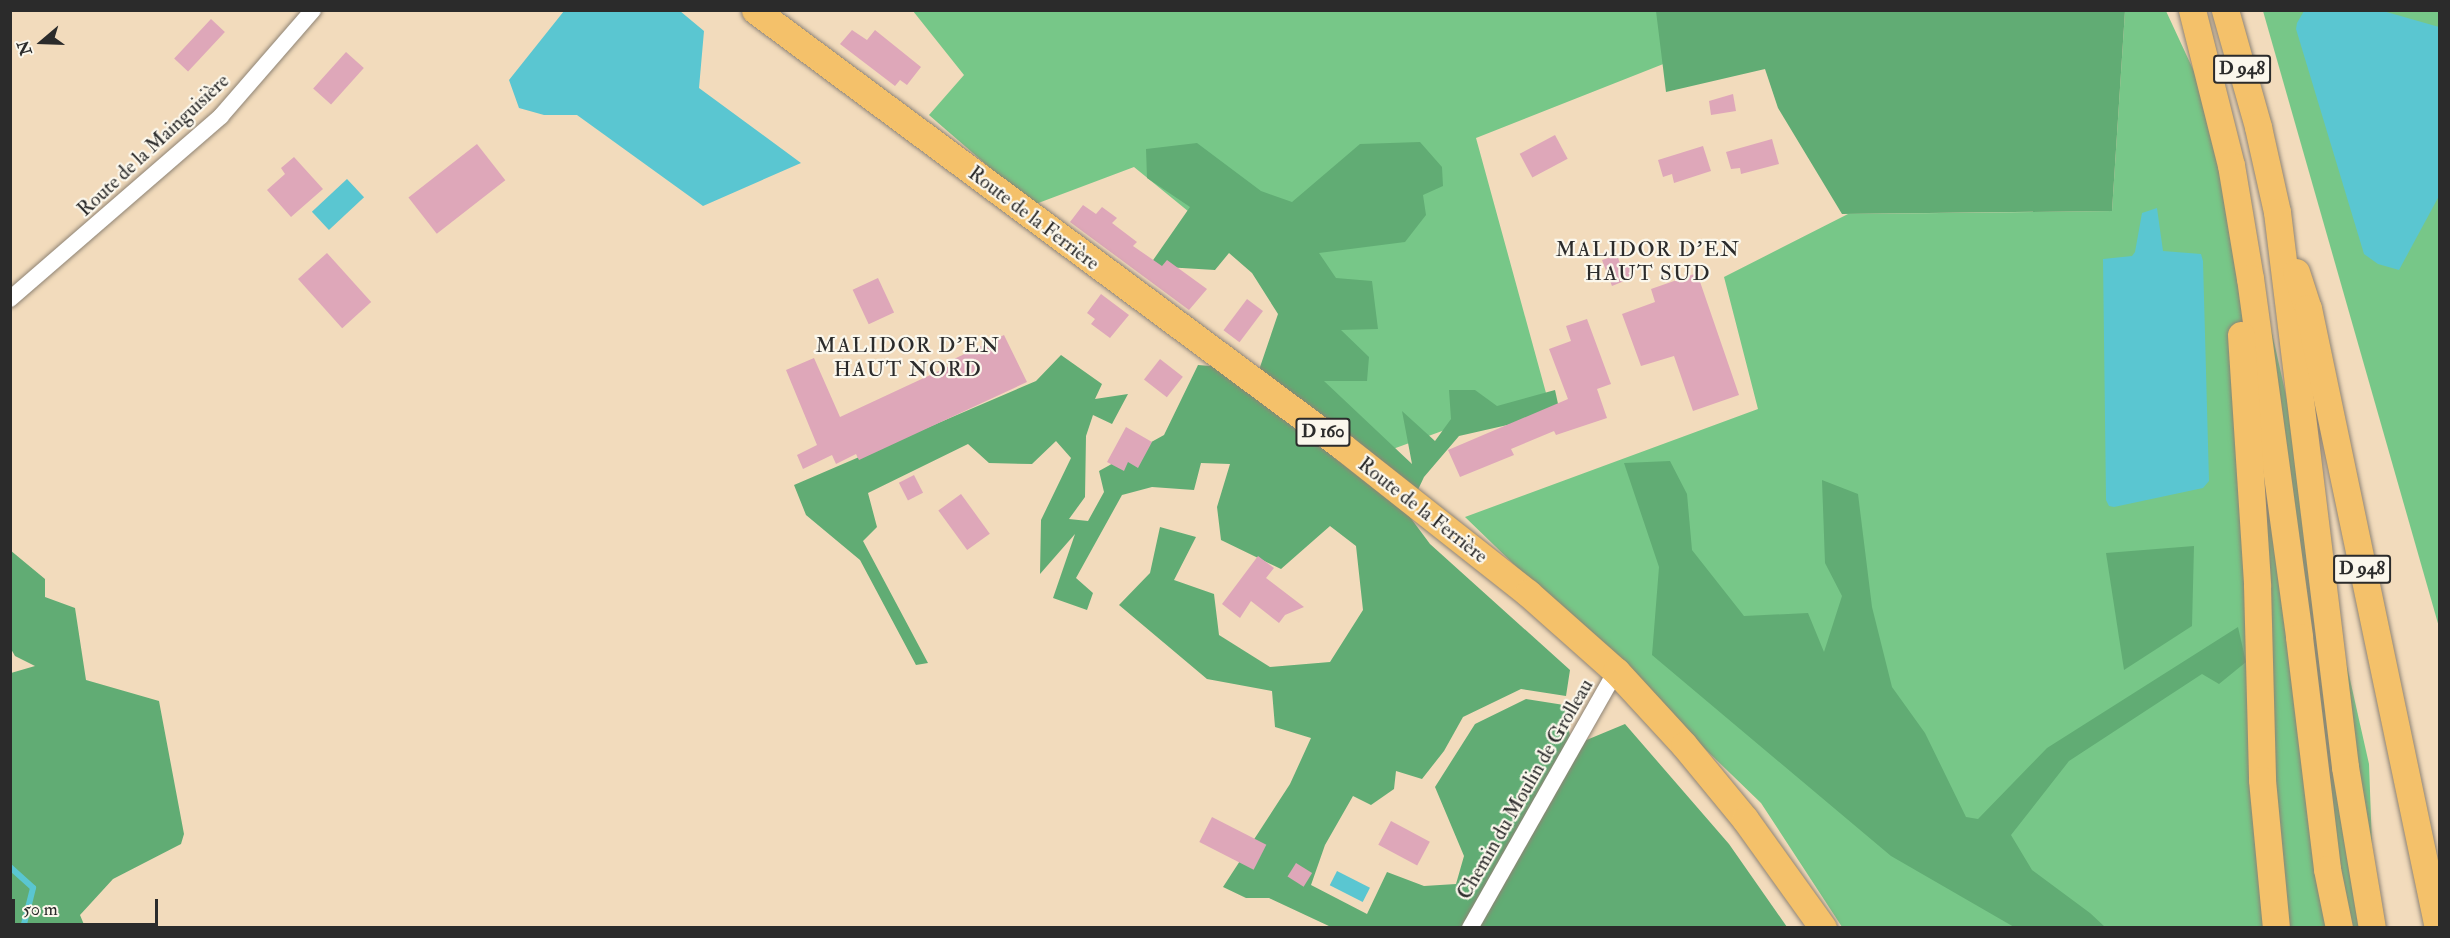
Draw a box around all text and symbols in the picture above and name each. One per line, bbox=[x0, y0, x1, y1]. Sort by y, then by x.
north arrow bbox=[12, 12, 72, 72]
text: N bbox=[13, 38, 37, 58]
road number: D 948 bbox=[2212, 54, 2272, 84]
street label: Route de la Mainguisière bbox=[72, 69, 234, 221]
street label: Route de la Ferrière bbox=[964, 161, 1104, 275]
district label: MALIDOR D'EN HAUT SUD bbox=[1555, 237, 1741, 287]
district label: MALIDOR D'EN HAUT NORD bbox=[815, 333, 1001, 383]
road number: D 160 bbox=[1294, 417, 1352, 447]
street label: Route de la Ferrière bbox=[1353, 452, 1493, 568]
road number: D 948 bbox=[2332, 554, 2392, 584]
street label: Chemin du Moulin de Grolleau bbox=[1452, 675, 1598, 903]
scale bar bbox=[15, 887, 160, 925]
text: 50 m bbox=[23, 898, 58, 921]

